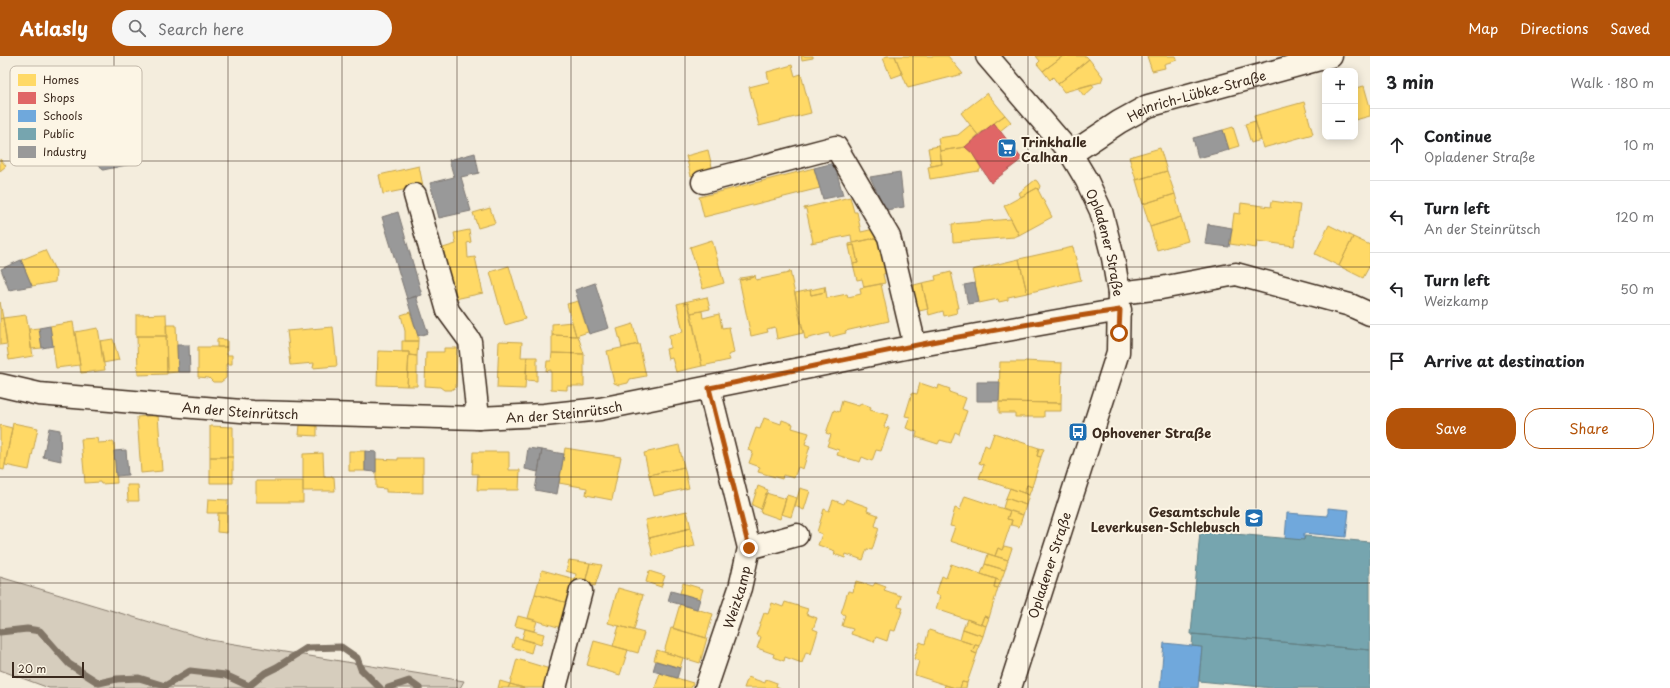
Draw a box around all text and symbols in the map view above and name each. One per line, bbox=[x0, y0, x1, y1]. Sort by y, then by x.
search box bbox=[112, 10, 392, 46]
text: Atlasly bbox=[20, 14, 88, 42]
icon: search bbox=[126, 17, 148, 39]
text: Search here bbox=[158, 17, 244, 40]
text: Map bbox=[1468, 18, 1498, 39]
text: Directions bbox=[1520, 18, 1588, 39]
text: Saved bbox=[1610, 18, 1650, 39]
street label: Heinrich-Lübke-Straße bbox=[1123, 65, 1268, 126]
legend bbox=[10, 66, 142, 166]
map controls bbox=[1322, 68, 1358, 140]
button: + bbox=[1322, 68, 1358, 104]
text: 3 min bbox=[1386, 69, 1434, 95]
text: Homes bbox=[43, 71, 79, 88]
text: Walk · 180 m bbox=[1571, 73, 1654, 92]
text: Shops bbox=[43, 89, 74, 106]
button: − bbox=[1322, 104, 1358, 140]
text: Schools bbox=[43, 107, 83, 124]
text: Continue bbox=[1424, 124, 1492, 147]
text: Public bbox=[43, 125, 74, 142]
place label: Trinkhalle Calhan bbox=[1021, 132, 1087, 166]
icon: ahead bbox=[1386, 134, 1408, 156]
text: 10 m bbox=[1624, 135, 1654, 154]
supermarket icon: Trinkhalle Calhan bbox=[996, 137, 1018, 159]
text: Industry bbox=[43, 143, 87, 160]
text: Opladener Straße bbox=[1424, 147, 1535, 166]
street label: Opladener Straße bbox=[1082, 185, 1129, 298]
text: Turn left bbox=[1424, 196, 1490, 219]
icon: left bbox=[1386, 206, 1408, 228]
text: 120 m bbox=[1615, 207, 1654, 226]
text: An der Steinrütsch bbox=[1424, 219, 1541, 238]
text: Turn left bbox=[1424, 268, 1490, 291]
icon: left bbox=[1386, 278, 1408, 300]
text: 50 m bbox=[1620, 279, 1654, 298]
text: Weizkamp bbox=[1424, 291, 1488, 310]
route start bbox=[1110, 324, 1128, 342]
text: Arrive at destination bbox=[1424, 349, 1585, 372]
icon: arrive bbox=[1386, 350, 1408, 372]
street label: An der Steinrütsch bbox=[505, 395, 624, 426]
street label: An der Steinrütsch bbox=[181, 397, 299, 423]
button: Save bbox=[1386, 408, 1516, 449]
button: Share bbox=[1524, 408, 1654, 449]
bus stop icon: Ophovener Straße bbox=[1067, 421, 1089, 443]
place label: Ophovener Straße bbox=[1092, 423, 1211, 442]
place label: Gesamtschule Leverkusen-Schlebusch bbox=[1091, 502, 1240, 536]
school or university icon: Gesamtschule Leverkusen-Schlebusch bbox=[1243, 507, 1265, 529]
street label: Opladener Straße bbox=[1023, 509, 1075, 621]
route end bbox=[740, 539, 758, 557]
street label: Weizkamp bbox=[718, 564, 754, 631]
scale bar bbox=[12, 660, 84, 679]
text: 20 m bbox=[18, 660, 46, 677]

